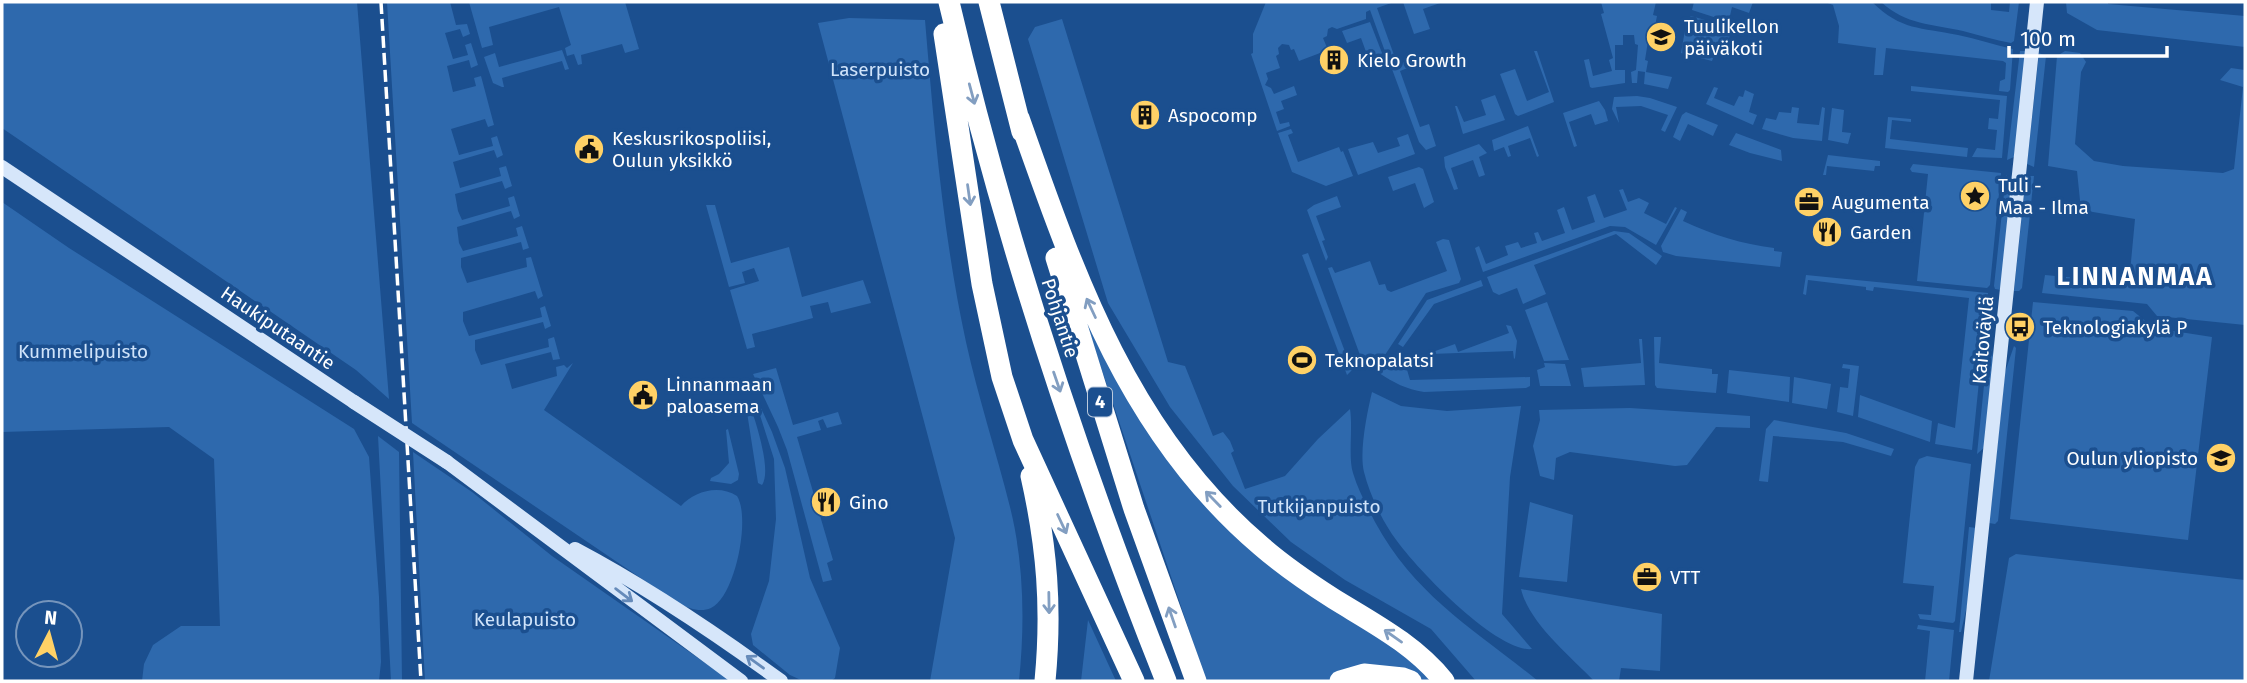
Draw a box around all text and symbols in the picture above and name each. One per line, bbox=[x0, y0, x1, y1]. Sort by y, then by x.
scale bar bbox=[2009, 14, 2166, 58]
place label: Tuulikellon päiväkoti bbox=[1684, 15, 1779, 60]
school or university icon: Tuulikellon päiväkoti bbox=[1644, 20, 1678, 54]
text: 100 m bbox=[2020, 26, 2076, 52]
building icon: Kielo Growth bbox=[1317, 43, 1351, 77]
place label: Kielo Growth bbox=[1357, 49, 1467, 72]
park label: Laserpuisto bbox=[830, 58, 930, 81]
one-way arrow bbox=[966, 82, 979, 105]
building icon: Aspocomp bbox=[1128, 98, 1162, 132]
place label: Aspocomp bbox=[1168, 104, 1258, 127]
place label: Keskusrikospoliisi, Oulun yksikkö bbox=[612, 127, 771, 172]
public building icon: Keskusrikospoliisi, Oulun yksikkö bbox=[572, 132, 606, 166]
place label: Tuli - Maa - Ilma bbox=[1998, 174, 2089, 219]
place icon: Tuli - Maa - Ilma bbox=[1958, 179, 1992, 213]
one-way arrow bbox=[962, 183, 975, 206]
office icon: Augumenta bbox=[1792, 185, 1826, 219]
place label: Augumenta bbox=[1832, 191, 1930, 214]
restaurant icon: Garden bbox=[1810, 215, 1844, 249]
place label: Garden bbox=[1850, 221, 1912, 244]
district label: LINNANMAA bbox=[2056, 261, 2214, 292]
street label: Pohjantie bbox=[1036, 275, 1084, 361]
street label: Haukiputaantie bbox=[217, 281, 339, 375]
street label: Kaitoväylä bbox=[1968, 295, 1998, 385]
one-way arrow bbox=[1084, 298, 1097, 319]
bus stop icon: Teknologiakylä P bbox=[2003, 310, 2037, 344]
place label: Teknologiakylä P bbox=[2043, 316, 2187, 339]
park label: Kummelipuisto bbox=[18, 340, 148, 363]
sports icon: Teknopalatsi bbox=[1285, 343, 1319, 377]
place label: Teknopalatsi bbox=[1325, 349, 1434, 372]
one-way arrow bbox=[1052, 371, 1064, 393]
place label: Linnanmaan paloasema bbox=[666, 373, 773, 418]
public building icon: Linnanmaan paloasema bbox=[626, 378, 660, 412]
road number: 4 bbox=[1088, 388, 1112, 416]
school or university icon: Oulun yliopisto bbox=[2204, 441, 2238, 475]
place label: Oulun yliopisto bbox=[2066, 447, 2198, 470]
restaurant icon: Gino bbox=[809, 485, 843, 519]
place label: Gino bbox=[849, 491, 889, 514]
one-way arrow bbox=[1204, 491, 1221, 508]
park label: Tutkijanpuisto bbox=[1257, 495, 1381, 518]
one-way arrow bbox=[1056, 513, 1069, 534]
office icon: VTT bbox=[1630, 560, 1664, 594]
place label: VTT bbox=[1670, 566, 1700, 589]
one-way arrow bbox=[614, 587, 633, 602]
one-way arrow bbox=[1042, 592, 1056, 615]
north arrow bbox=[14, 599, 84, 669]
text: N bbox=[43, 605, 58, 630]
one-way arrow bbox=[1165, 607, 1177, 629]
park label: Keulapuisto bbox=[474, 608, 576, 631]
one-way arrow bbox=[1384, 629, 1403, 643]
one-way arrow bbox=[746, 655, 765, 669]

